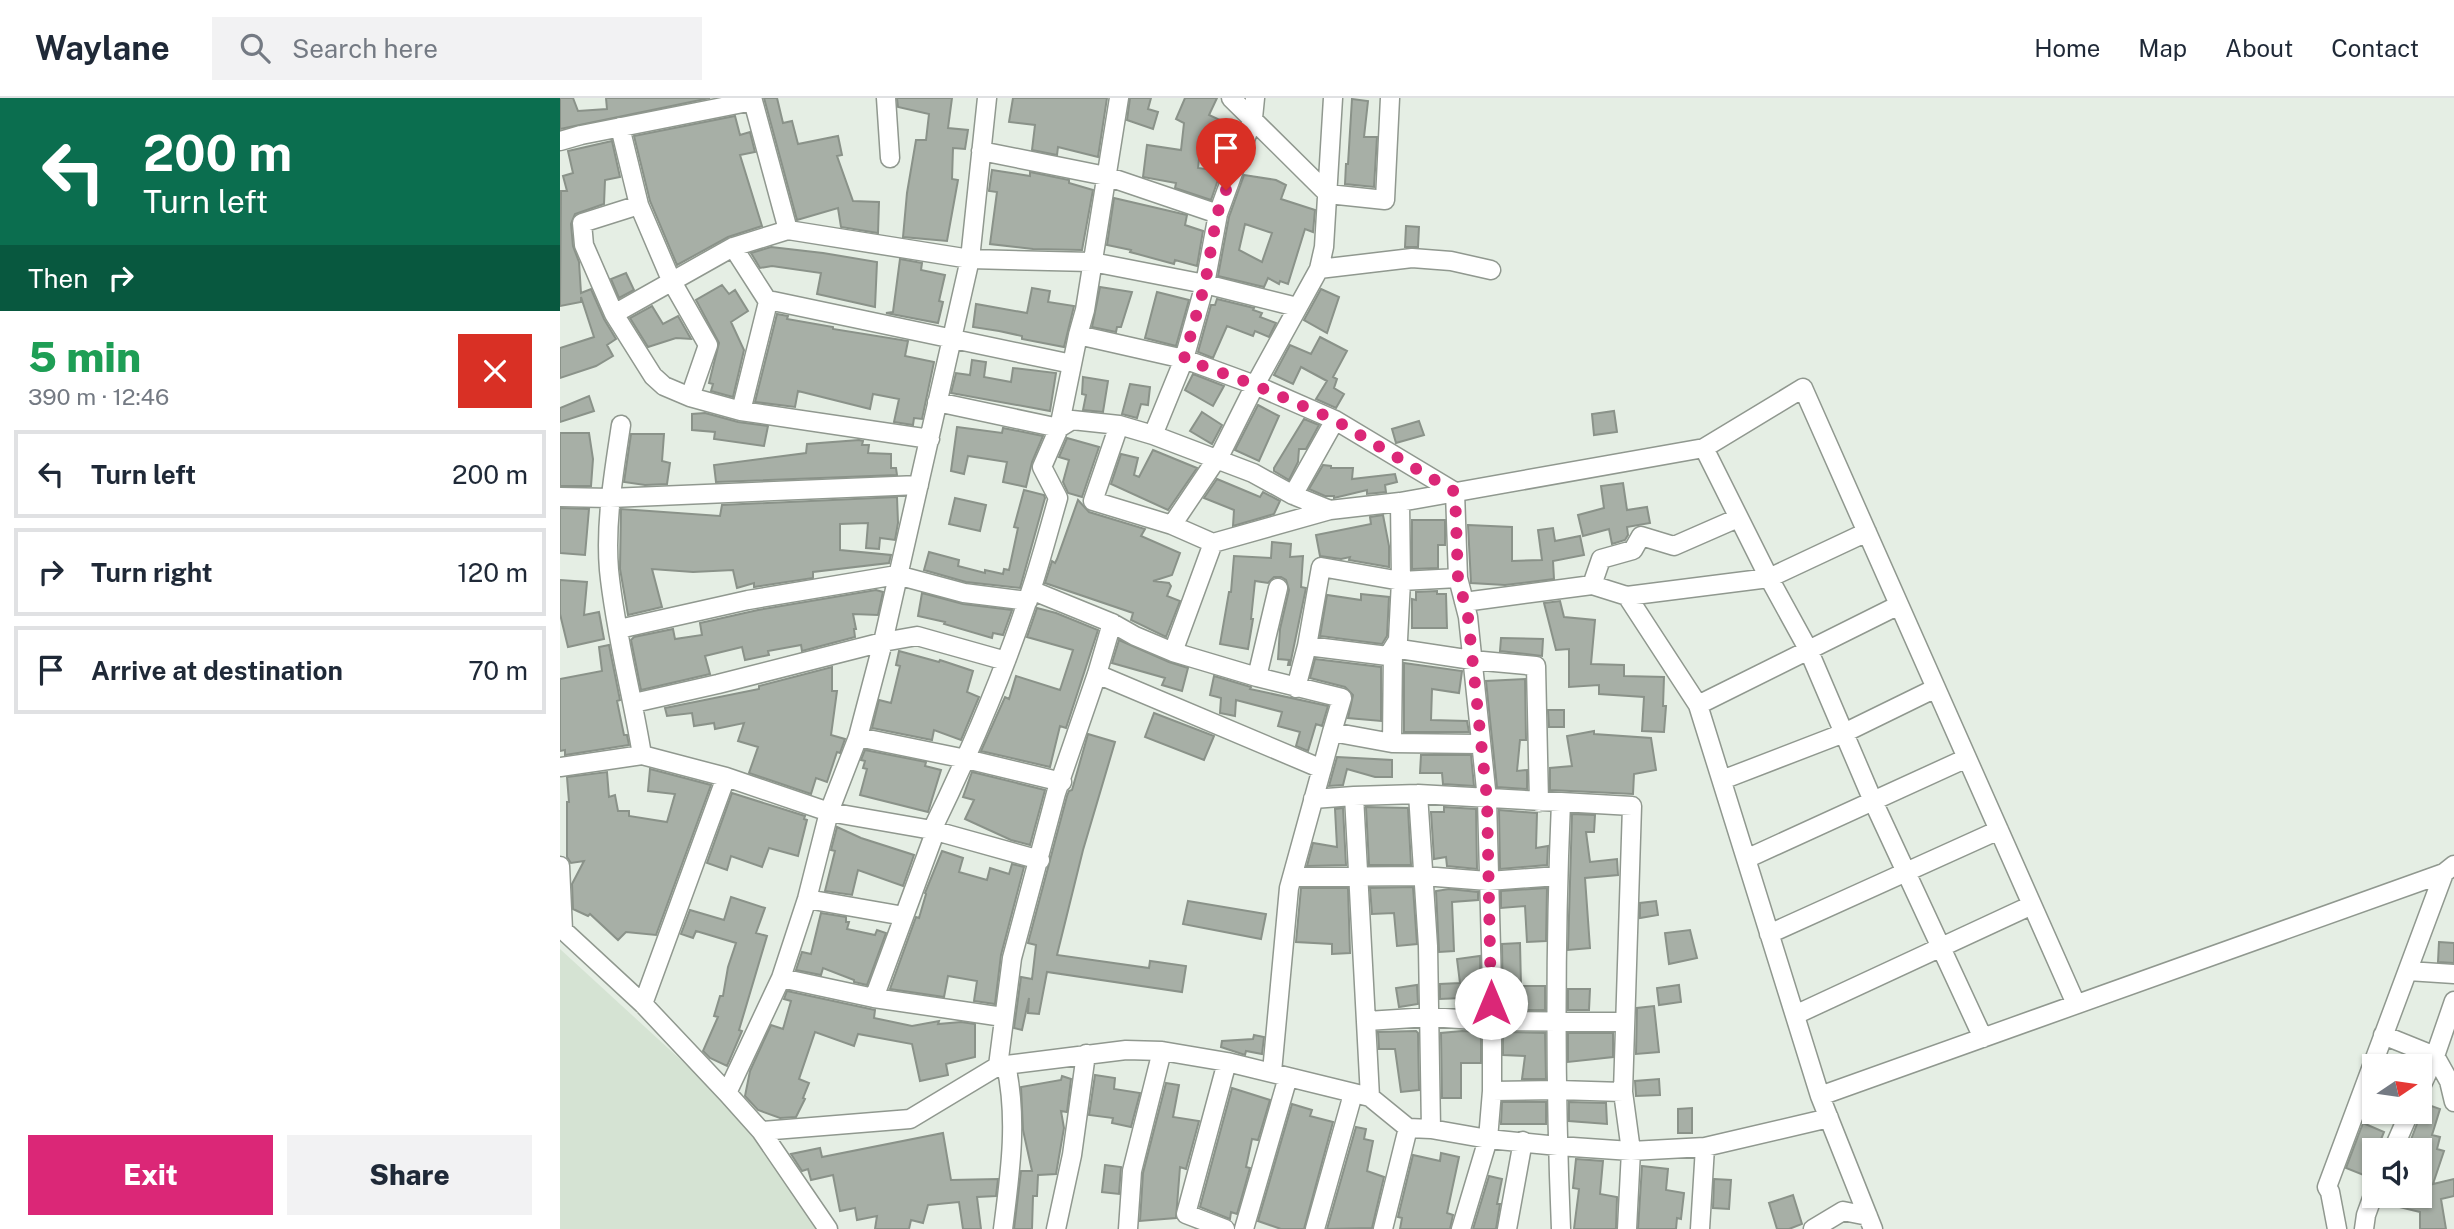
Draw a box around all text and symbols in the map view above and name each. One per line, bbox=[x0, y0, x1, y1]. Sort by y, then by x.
search box bbox=[212, 17, 702, 80]
text: Waylane bbox=[35, 29, 170, 67]
icon: search bbox=[236, 29, 274, 67]
text: Search here bbox=[292, 33, 438, 64]
text: Home bbox=[2034, 34, 2100, 62]
text: Map bbox=[2138, 34, 2187, 62]
text: About bbox=[2225, 34, 2293, 62]
text: Contact bbox=[2331, 34, 2419, 62]
pin bbox=[1196, 118, 1256, 190]
text: 200 m bbox=[143, 124, 292, 182]
icon: left bbox=[28, 126, 119, 217]
icon: arrive bbox=[1207, 129, 1245, 167]
text: Turn left bbox=[143, 183, 268, 220]
icon: right bbox=[102, 259, 140, 297]
text: Then bbox=[28, 263, 88, 294]
text: 5 min bbox=[28, 332, 141, 381]
button: close bbox=[458, 334, 532, 408]
text: 390 m · 12:46 bbox=[28, 383, 169, 410]
icon: left bbox=[32, 455, 70, 493]
text: Turn left bbox=[91, 459, 196, 490]
text: 200 m bbox=[452, 459, 528, 490]
icon: right bbox=[32, 553, 70, 591]
text: Turn right bbox=[91, 557, 213, 588]
text: 120 m bbox=[457, 557, 528, 588]
icon: arrive bbox=[32, 651, 70, 689]
text: Arrive at destination bbox=[91, 655, 343, 686]
text: 70 m bbox=[468, 655, 528, 686]
position arrow bbox=[1454, 966, 1528, 1040]
north arrow bbox=[2362, 1054, 2432, 1124]
map controls bbox=[2362, 1054, 2432, 1208]
button: Exit bbox=[28, 1135, 273, 1215]
button: Share bbox=[287, 1135, 532, 1215]
button: sound bbox=[2362, 1138, 2432, 1208]

